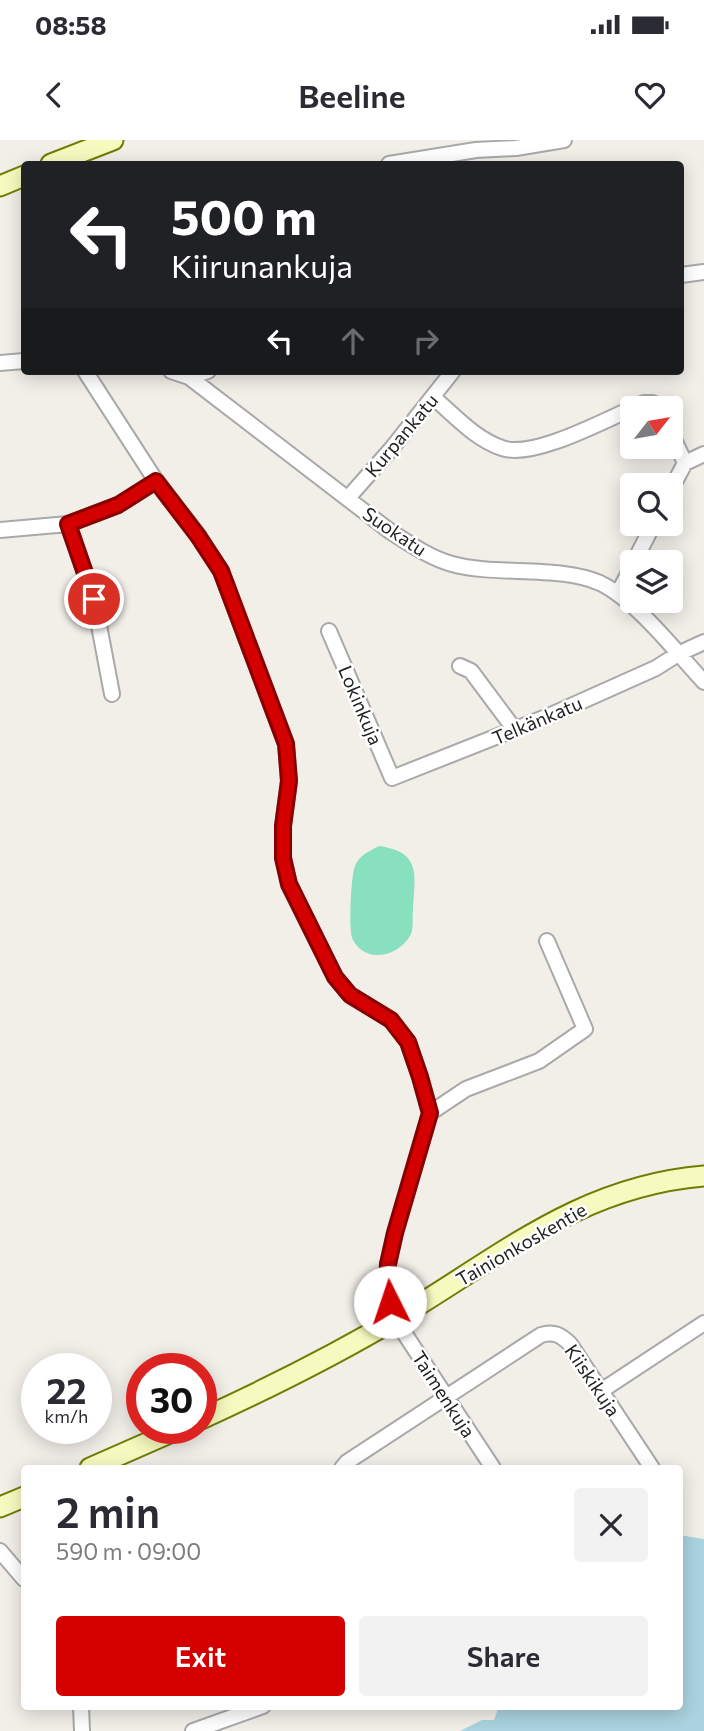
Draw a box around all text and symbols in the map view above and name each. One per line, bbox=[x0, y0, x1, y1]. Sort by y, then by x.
text: 08:58 bbox=[35, 9, 106, 40]
text: Beeline bbox=[298, 75, 406, 115]
icon: back bbox=[35, 76, 73, 114]
icon: heart bbox=[631, 76, 669, 114]
text: 500 m bbox=[171, 185, 317, 245]
icon: left bbox=[56, 189, 147, 280]
text: Kiirunankuja bbox=[171, 245, 353, 285]
icon: left bbox=[261, 322, 299, 360]
icon: ahead bbox=[334, 322, 372, 360]
icon: right bbox=[407, 322, 445, 360]
street label: Kurpankatu bbox=[360, 389, 442, 481]
north arrow bbox=[620, 396, 682, 458]
map controls bbox=[620, 396, 683, 613]
button: search bbox=[620, 473, 683, 536]
street label: Suokatu bbox=[359, 501, 431, 561]
button: layers bbox=[620, 550, 683, 613]
pin bbox=[64, 569, 124, 629]
icon: arrive bbox=[75, 580, 113, 618]
street label: Lokinkuja bbox=[334, 662, 388, 748]
street label: Telkänkatu bbox=[489, 691, 585, 749]
street label: Tainionkoskentie bbox=[452, 1197, 590, 1291]
position arrow bbox=[353, 1265, 427, 1339]
street label: Kiiskikuja bbox=[561, 1340, 625, 1420]
street label: Taimenkuja bbox=[408, 1346, 480, 1442]
speed limit sign: 30 bbox=[126, 1353, 217, 1444]
text: 22 bbox=[47, 1368, 86, 1411]
text: km/h bbox=[45, 1405, 88, 1427]
text: 2 min bbox=[56, 1485, 160, 1537]
button: close bbox=[574, 1488, 648, 1562]
text: 590 m · 09:00 bbox=[56, 1537, 201, 1565]
button: Exit bbox=[56, 1616, 345, 1696]
button: Share bbox=[359, 1616, 648, 1696]

